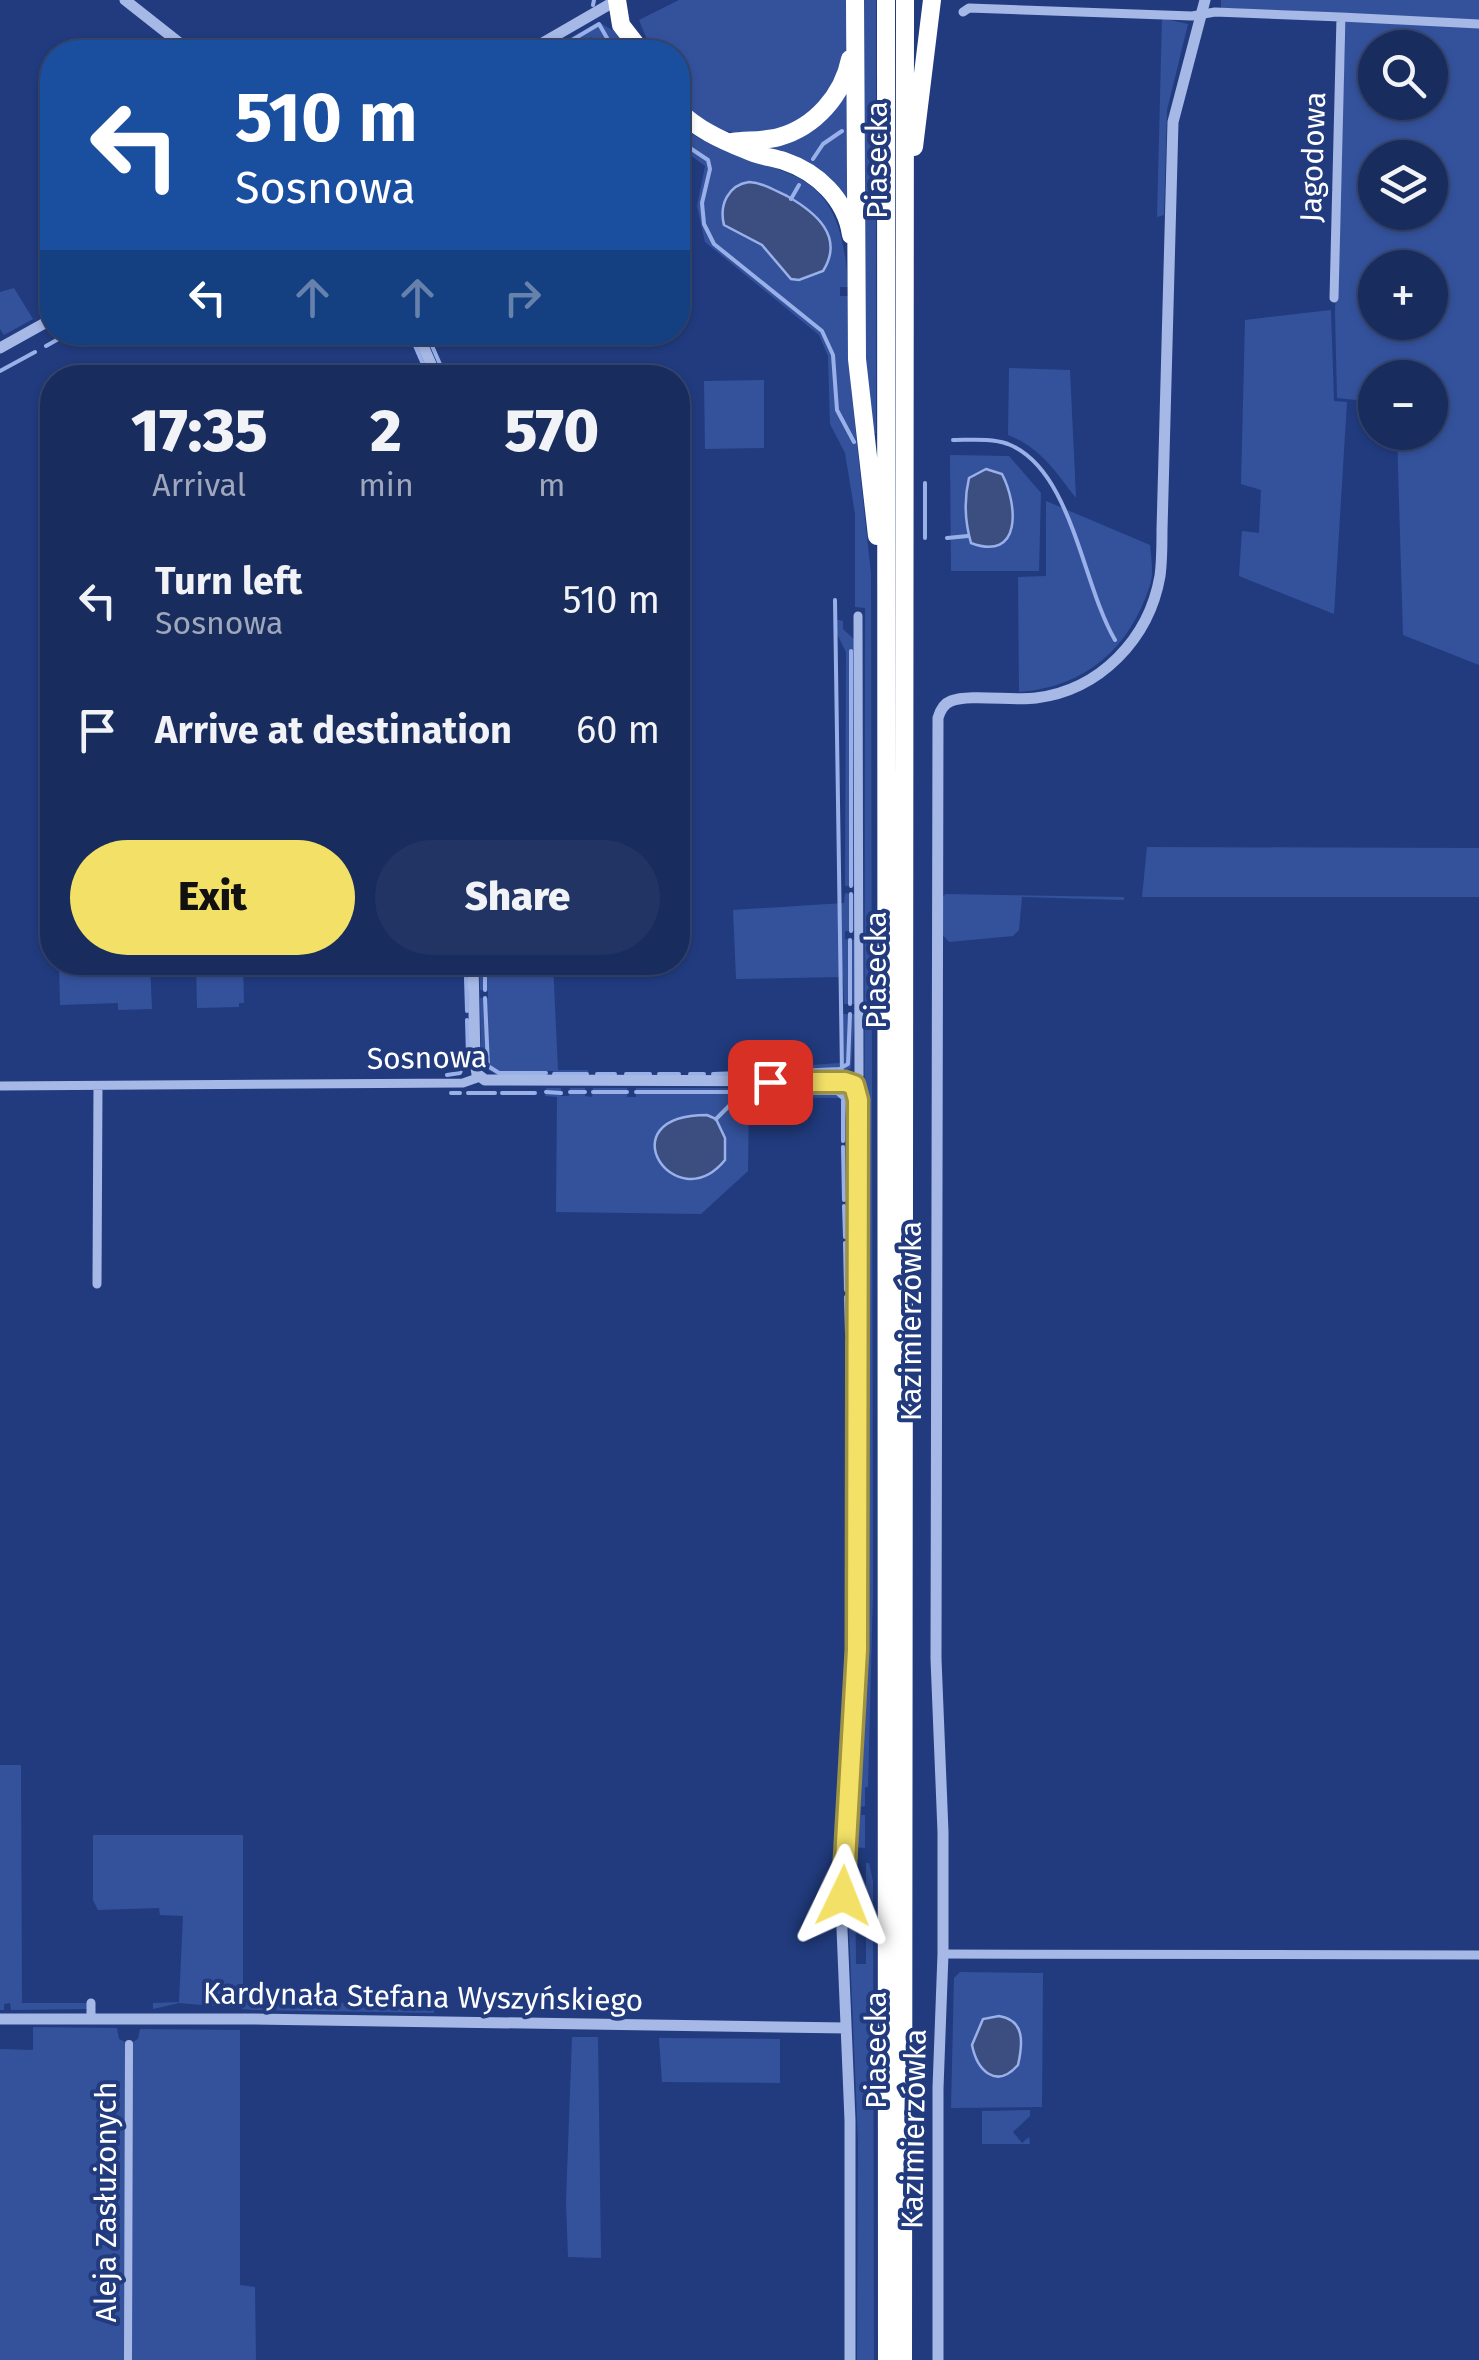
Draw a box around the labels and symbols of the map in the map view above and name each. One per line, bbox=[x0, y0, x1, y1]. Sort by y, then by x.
street label: Jagodowa bbox=[1293, 91, 1333, 223]
street label: Piasecka bbox=[859, 101, 895, 219]
street label: Piasecka bbox=[858, 911, 894, 1029]
street label: Sosnowa bbox=[366, 1039, 488, 1077]
pin bbox=[728, 1040, 813, 1125]
street label: Kazimierzówka bbox=[893, 1221, 929, 1421]
position arrow bbox=[791, 1844, 895, 1948]
street label: Kardynała Stefana Wyszyńskiego bbox=[203, 1975, 643, 2019]
street label: Piasecka bbox=[858, 1991, 894, 2109]
street label: Kazimierzówka bbox=[894, 2029, 934, 2229]
street label: Aleja Zasłużonych bbox=[88, 2082, 124, 2322]

